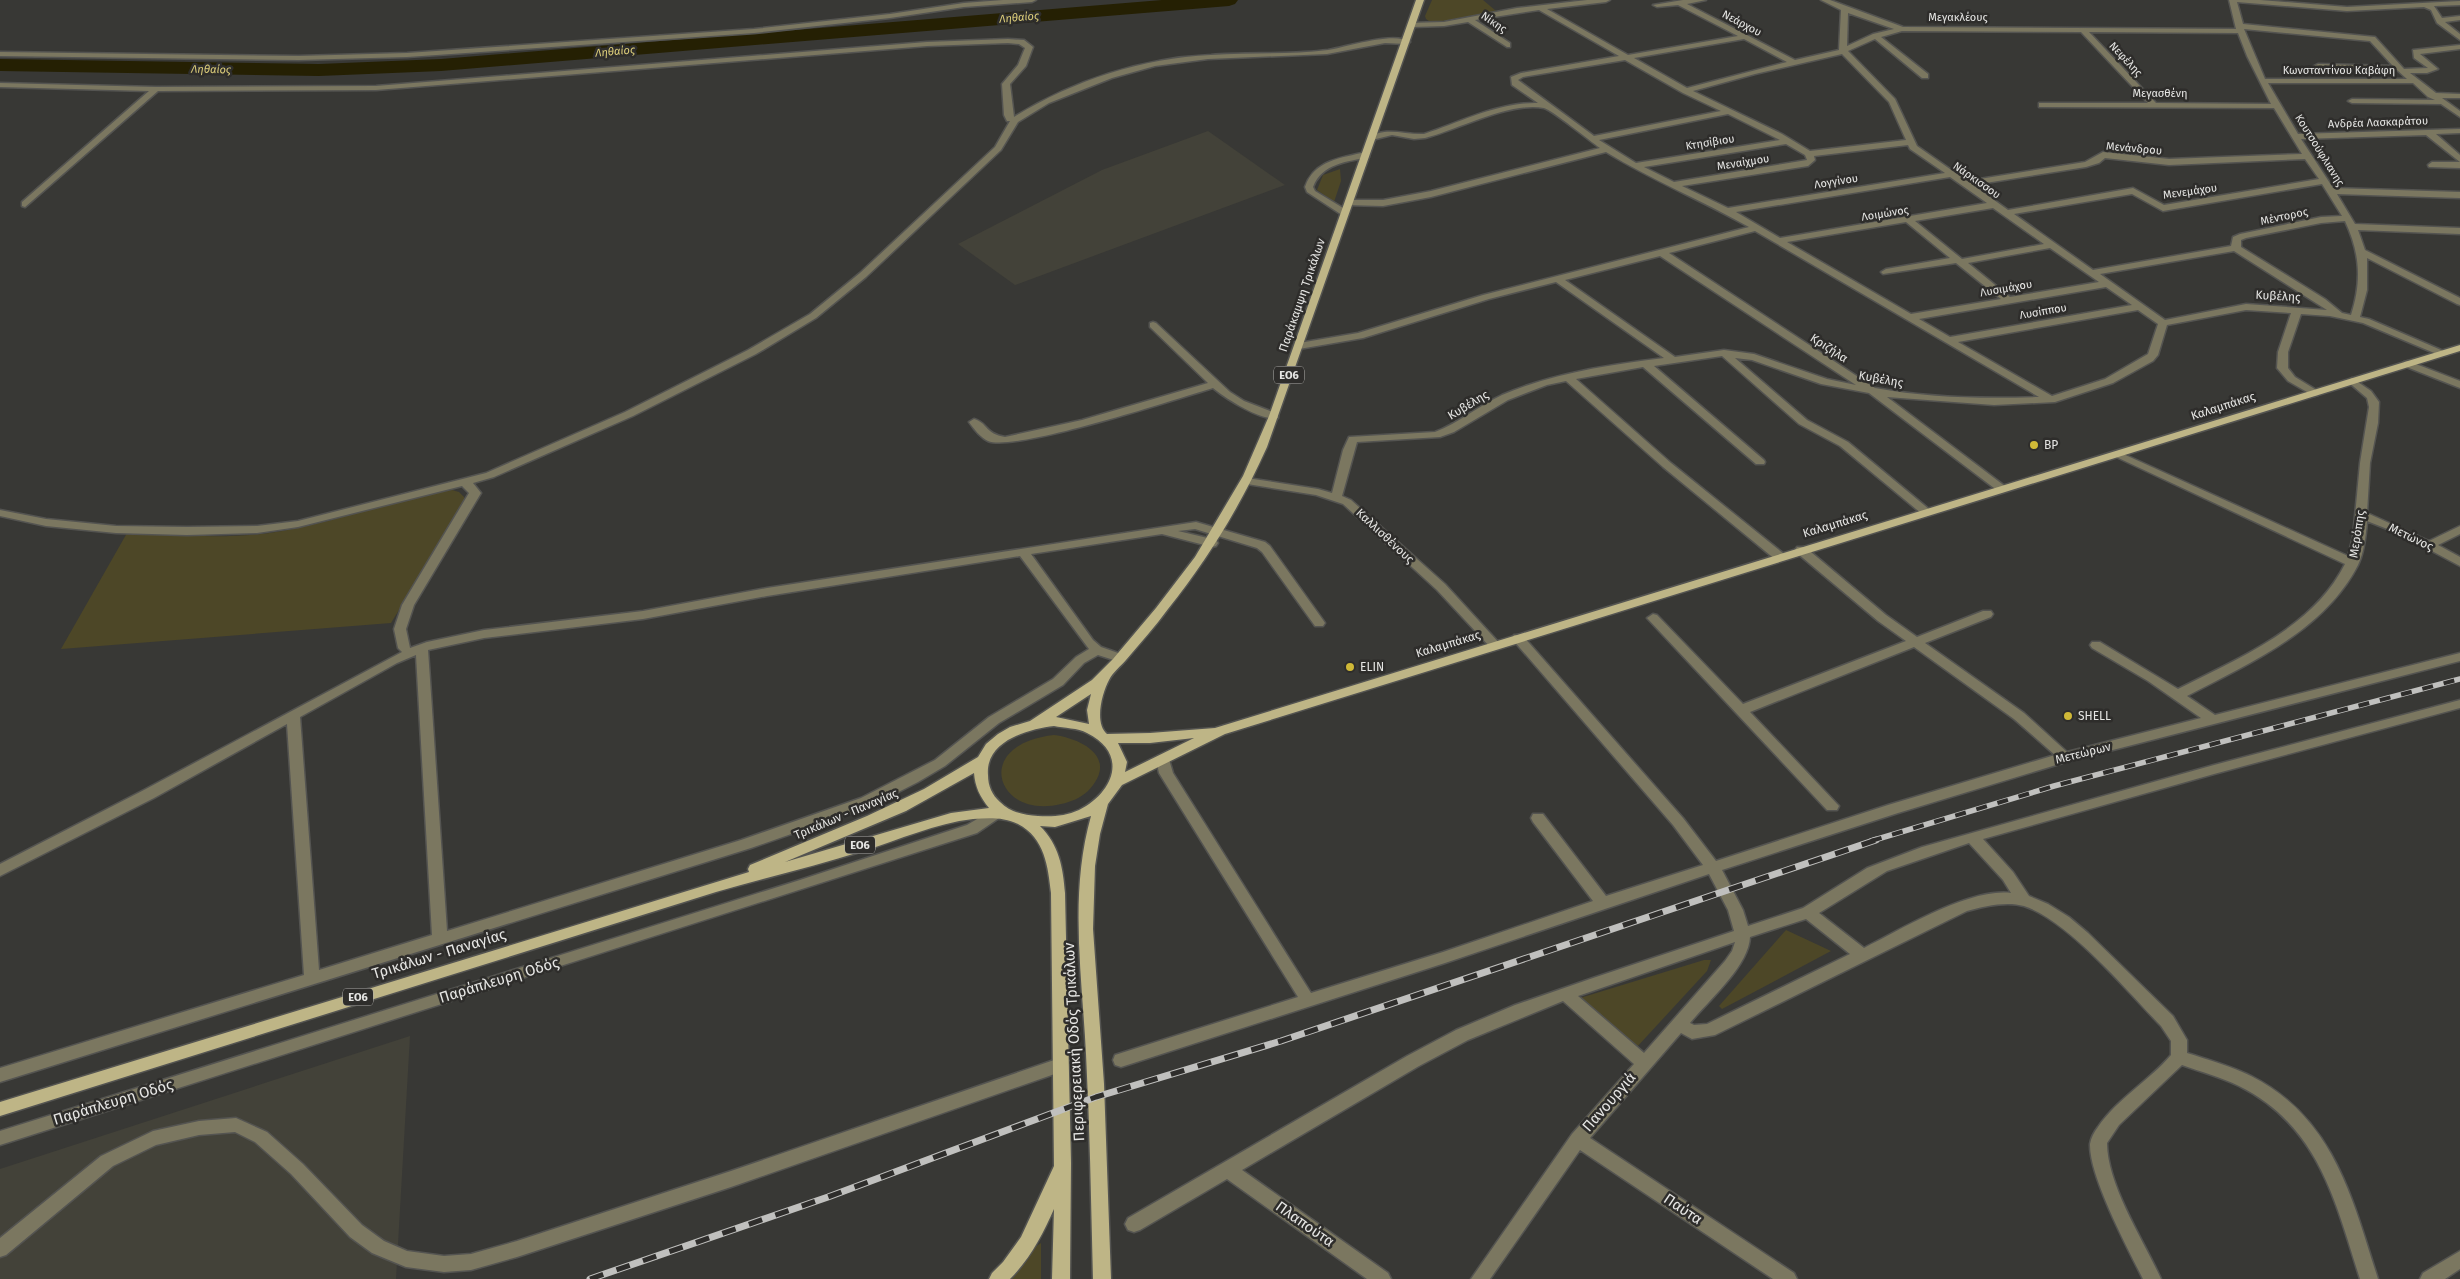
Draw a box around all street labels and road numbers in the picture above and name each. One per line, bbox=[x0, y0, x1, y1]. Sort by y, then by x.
street label: Νεάρχου bbox=[1720, 8, 1764, 39]
street label: Νίκης bbox=[1478, 9, 1509, 36]
street label: Μεγακλέους bbox=[1928, 11, 1988, 24]
street label: Νεφέλης bbox=[2106, 39, 2145, 79]
street label: Κωνσταντίνου Καβάφη bbox=[2283, 64, 2395, 77]
street label: Μεγασθένη bbox=[2132, 87, 2188, 100]
street label: Κουτσούφλιανης bbox=[2292, 112, 2347, 189]
street label: Ανδρέα Λασκαράτου bbox=[2328, 114, 2428, 131]
street label: Κτησίβιου bbox=[1685, 132, 1736, 153]
street label: Μενάνδρου bbox=[2105, 140, 2163, 157]
street label: Μεναίχμου bbox=[1716, 152, 1770, 173]
street label: Νάρκισσου bbox=[1950, 159, 2003, 201]
street label: Λογγίνου bbox=[1813, 172, 1859, 191]
street label: Μενεμάχου bbox=[2162, 181, 2218, 202]
street label: Λοιμώνος bbox=[1861, 203, 1910, 224]
street label: Μέντορος bbox=[2259, 205, 2309, 228]
street label: Παράκαμψη Τρικάλων bbox=[1276, 236, 1328, 354]
street label: Λυσιμάχου bbox=[1979, 278, 2033, 299]
street label: Κυβέλης bbox=[2255, 288, 2301, 304]
street label: Λυσίππου bbox=[2018, 301, 2068, 322]
street label: Κριζήλα bbox=[1808, 331, 1850, 365]
road number: ΕΟ6 bbox=[1274, 366, 1304, 384]
street label: Κυβέλης bbox=[1857, 368, 1905, 390]
street label: Κυβέλης bbox=[1445, 387, 1491, 423]
street label: Καλαμπάκας bbox=[2189, 389, 2257, 423]
street label: Καλλισθένους bbox=[1353, 506, 1417, 567]
street label: Καλαμπάκας bbox=[1801, 507, 1869, 540]
street label: Μερόπης bbox=[2346, 509, 2368, 559]
street label: Μετώνος bbox=[2386, 520, 2436, 554]
street label: Καλαμπάκας bbox=[1414, 627, 1482, 660]
street label: Μετεώρων bbox=[2054, 739, 2112, 767]
street label: Τρικάλων - Παναγίας bbox=[792, 786, 900, 842]
road number: ΕΟ6 bbox=[845, 836, 875, 854]
street label: Τρικάλων - Παναγίας bbox=[370, 925, 508, 983]
street label: Περιφερειακή Οδός Τρικάλων bbox=[1060, 941, 1088, 1142]
street label: Παράπλευρη Οδός bbox=[437, 953, 561, 1007]
road number: ΕΟ6 bbox=[343, 989, 373, 1006]
street label: Πανουργιά bbox=[1578, 1069, 1640, 1135]
street label: Παράπλευρη Οδός bbox=[51, 1075, 175, 1129]
street label: Παύτα bbox=[1660, 1190, 1706, 1228]
street label: Πλαπούτα bbox=[1272, 1197, 1338, 1251]

